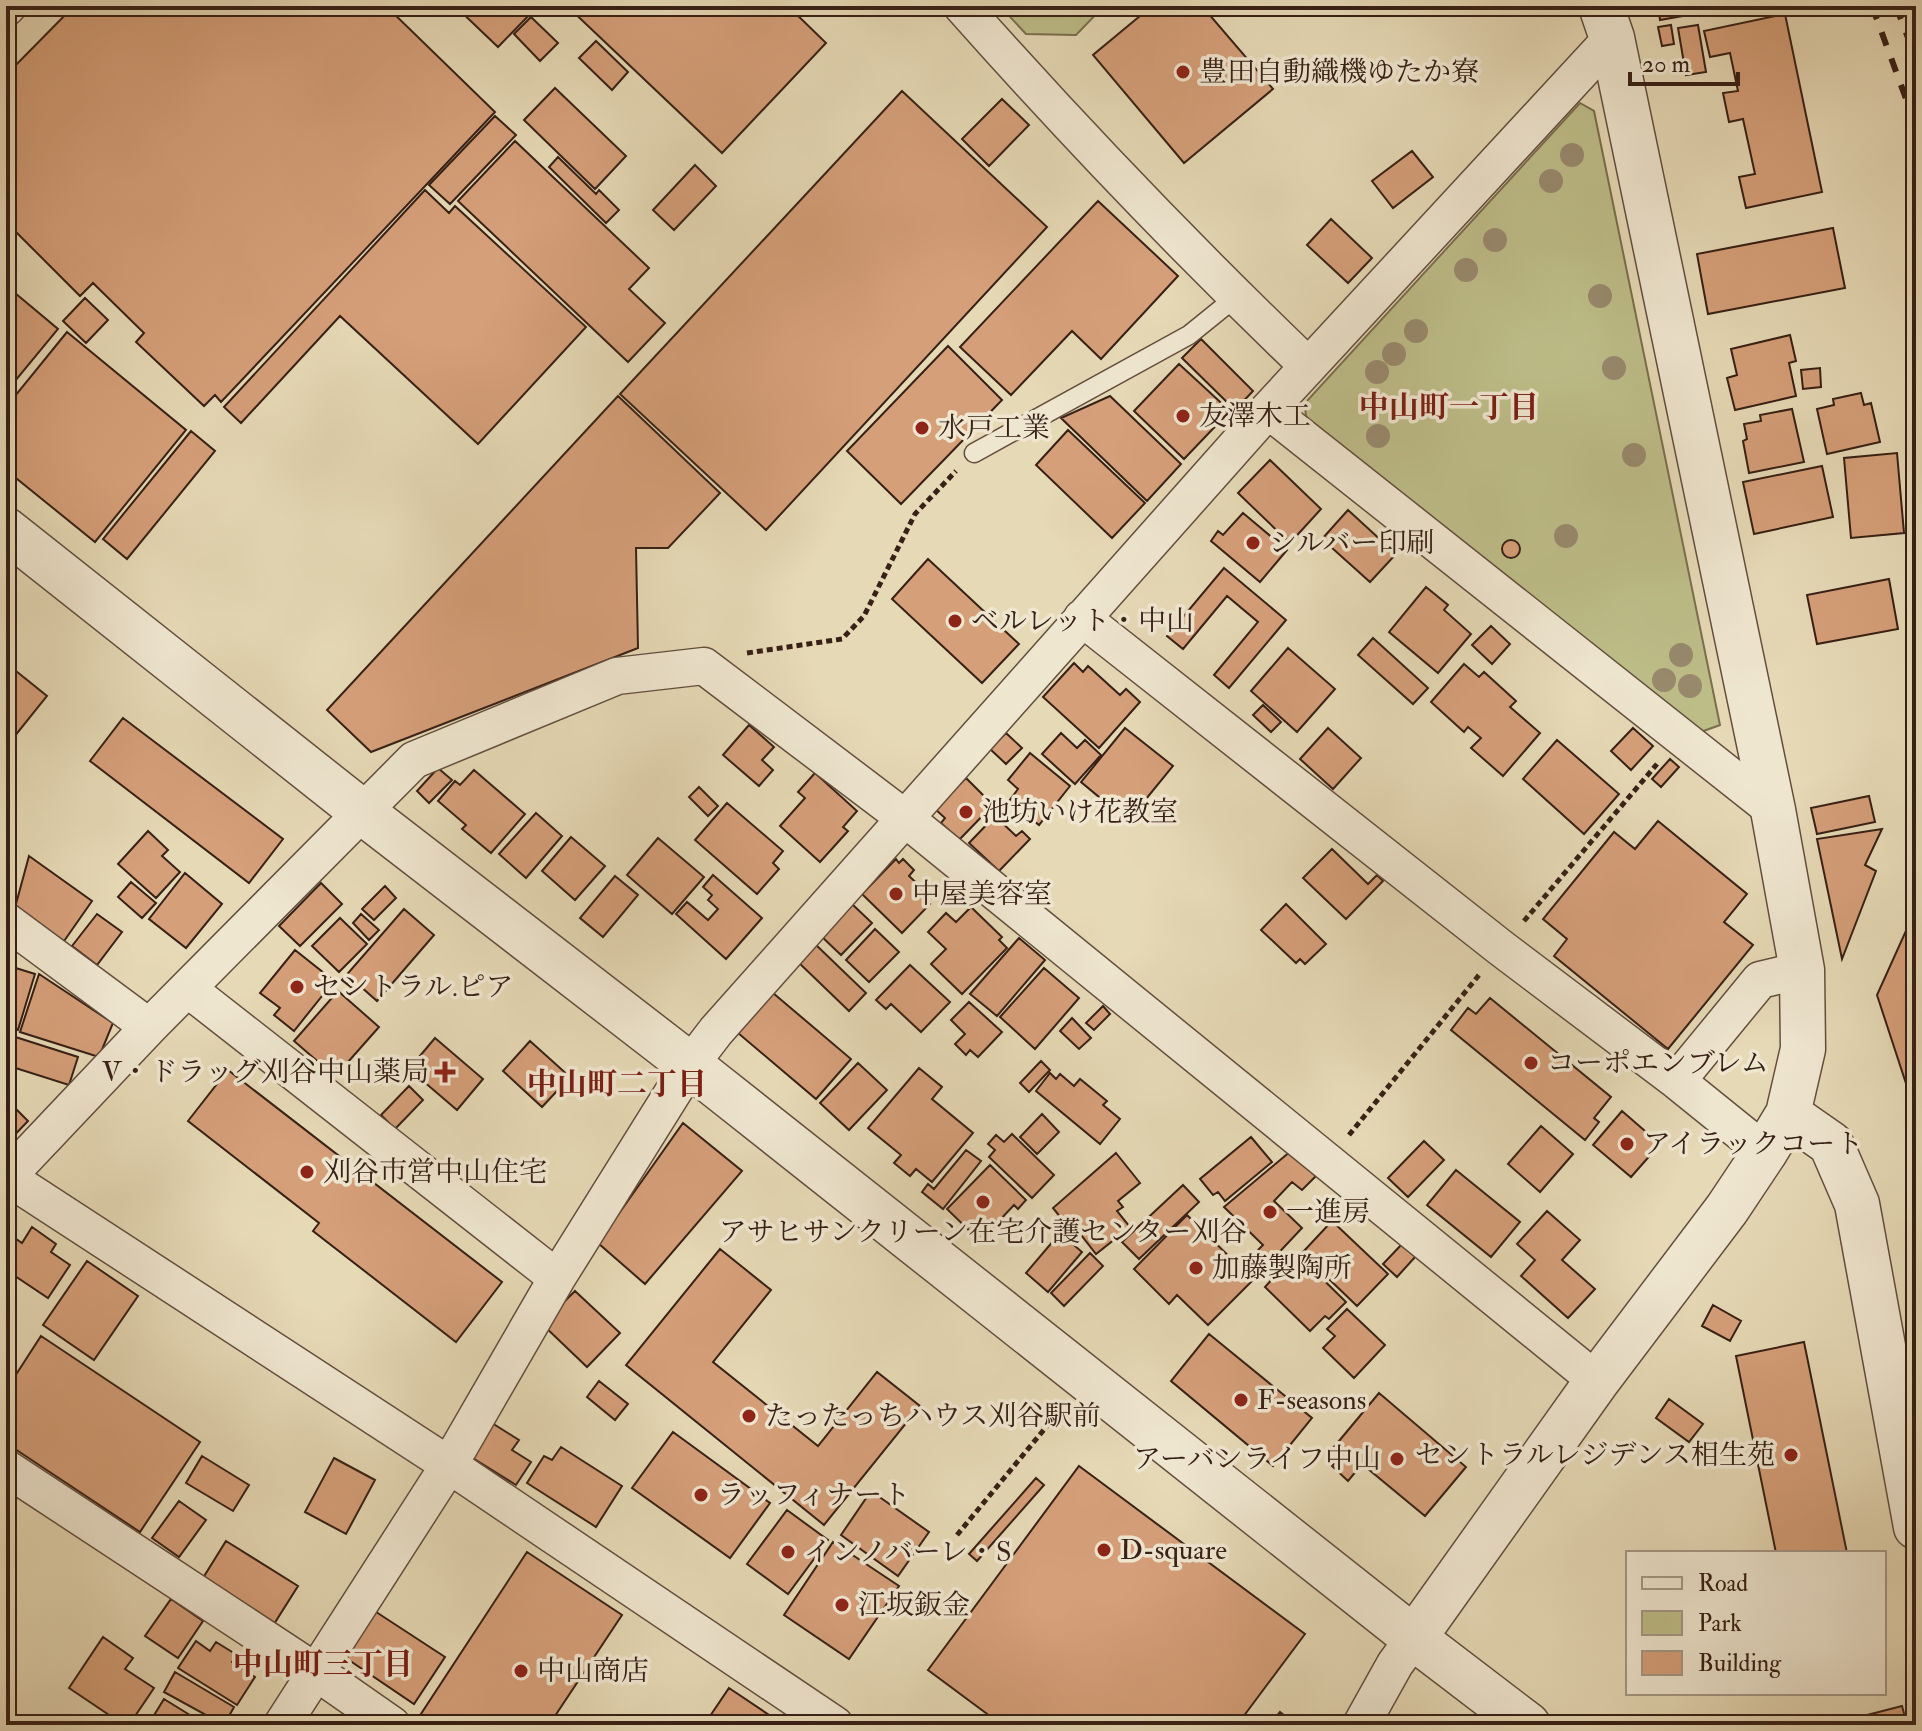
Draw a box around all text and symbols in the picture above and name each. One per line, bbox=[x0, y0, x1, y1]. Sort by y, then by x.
scale bar bbox=[1630, 36, 1738, 86]
text: 20 m bbox=[1642, 49, 1691, 80]
place label: 豊田自動織機ゆたか寮 bbox=[1199, 55, 1479, 90]
marker: 豊田自動織機ゆたか寮 bbox=[1174, 63, 1192, 81]
district label: 中山町一丁目 bbox=[1359, 389, 1539, 426]
place label: 友澤木工 bbox=[1199, 399, 1311, 434]
marker: 友澤木工 bbox=[1174, 407, 1192, 425]
place label: 水戸工業 bbox=[938, 411, 1050, 446]
marker: 水戸工業 bbox=[913, 419, 931, 437]
place label: シルバー印刷 bbox=[1269, 526, 1434, 561]
marker: シルバー印刷 bbox=[1244, 534, 1262, 552]
place label: ベルレット・中山 bbox=[971, 604, 1194, 639]
marker: ベルレット・中山 bbox=[946, 612, 964, 630]
place label: 池坊いけ花教室 bbox=[982, 795, 1178, 830]
marker: 池坊いけ花教室 bbox=[957, 803, 975, 821]
place label: 中屋美容室 bbox=[912, 877, 1052, 912]
marker: 中屋美容室 bbox=[887, 885, 905, 903]
place label: セントラル.ピア bbox=[313, 970, 514, 1005]
marker: セントラル.ピア bbox=[288, 978, 306, 996]
place label: コーポエンブレム bbox=[1547, 1046, 1769, 1081]
marker: コーポエンブレム bbox=[1522, 1054, 1540, 1072]
place label: V・ドラッグ刈谷中山薬局 bbox=[102, 1055, 429, 1090]
marker: V・ドラッグ刈谷中山薬局 bbox=[436, 1063, 454, 1081]
district label: 中山町二丁目 bbox=[527, 1066, 707, 1103]
place label: アイラックコート bbox=[1643, 1127, 1863, 1162]
marker: アイラックコート bbox=[1618, 1135, 1636, 1153]
place label: 刈谷市営中山住宅 bbox=[323, 1155, 547, 1190]
marker: 刈谷市営中山住宅 bbox=[298, 1163, 316, 1181]
marker: アサヒサンクリーン在宅介護センター刈谷 bbox=[974, 1193, 992, 1211]
place label: 一進房 bbox=[1286, 1195, 1370, 1230]
marker: 一進房 bbox=[1261, 1203, 1279, 1221]
place label: アサヒサンクリーン在宅介護センター刈谷 bbox=[719, 1215, 1247, 1250]
place label: 加藤製陶所 bbox=[1212, 1251, 1352, 1286]
marker: 加藤製陶所 bbox=[1187, 1259, 1205, 1277]
place label: F-seasons bbox=[1257, 1383, 1366, 1418]
marker: F-seasons bbox=[1232, 1391, 1250, 1409]
place label: たったっちハウス刈谷駅前 bbox=[765, 1399, 1100, 1434]
marker: たったっちハウス刈谷駅前 bbox=[740, 1407, 758, 1425]
place label: セントラルレジデンス相生苑 bbox=[1415, 1438, 1775, 1473]
place label: アーバンライフ中山 bbox=[1133, 1442, 1381, 1477]
marker: セントラルレジデンス相生苑 bbox=[1782, 1446, 1800, 1464]
marker: アーバンライフ中山 bbox=[1388, 1450, 1406, 1468]
place label: ラッフィナート bbox=[717, 1478, 910, 1513]
marker: ラッフィナート bbox=[692, 1486, 710, 1504]
place label: D-square bbox=[1120, 1533, 1227, 1568]
place label: インノバーレ・S bbox=[804, 1535, 1012, 1570]
marker: D-square bbox=[1095, 1541, 1113, 1559]
marker: インノバーレ・S bbox=[779, 1543, 797, 1561]
legend bbox=[1626, 1551, 1886, 1695]
text: Road bbox=[1698, 1568, 1748, 1599]
place label: 江坂鈑金 bbox=[858, 1588, 970, 1623]
marker: 江坂鈑金 bbox=[833, 1596, 851, 1614]
text: Park bbox=[1698, 1608, 1742, 1639]
district label: 中山町三丁目 bbox=[233, 1646, 413, 1683]
text: Building bbox=[1698, 1648, 1782, 1679]
place label: 中山商店 bbox=[537, 1654, 649, 1689]
marker: 中山商店 bbox=[512, 1662, 530, 1680]

